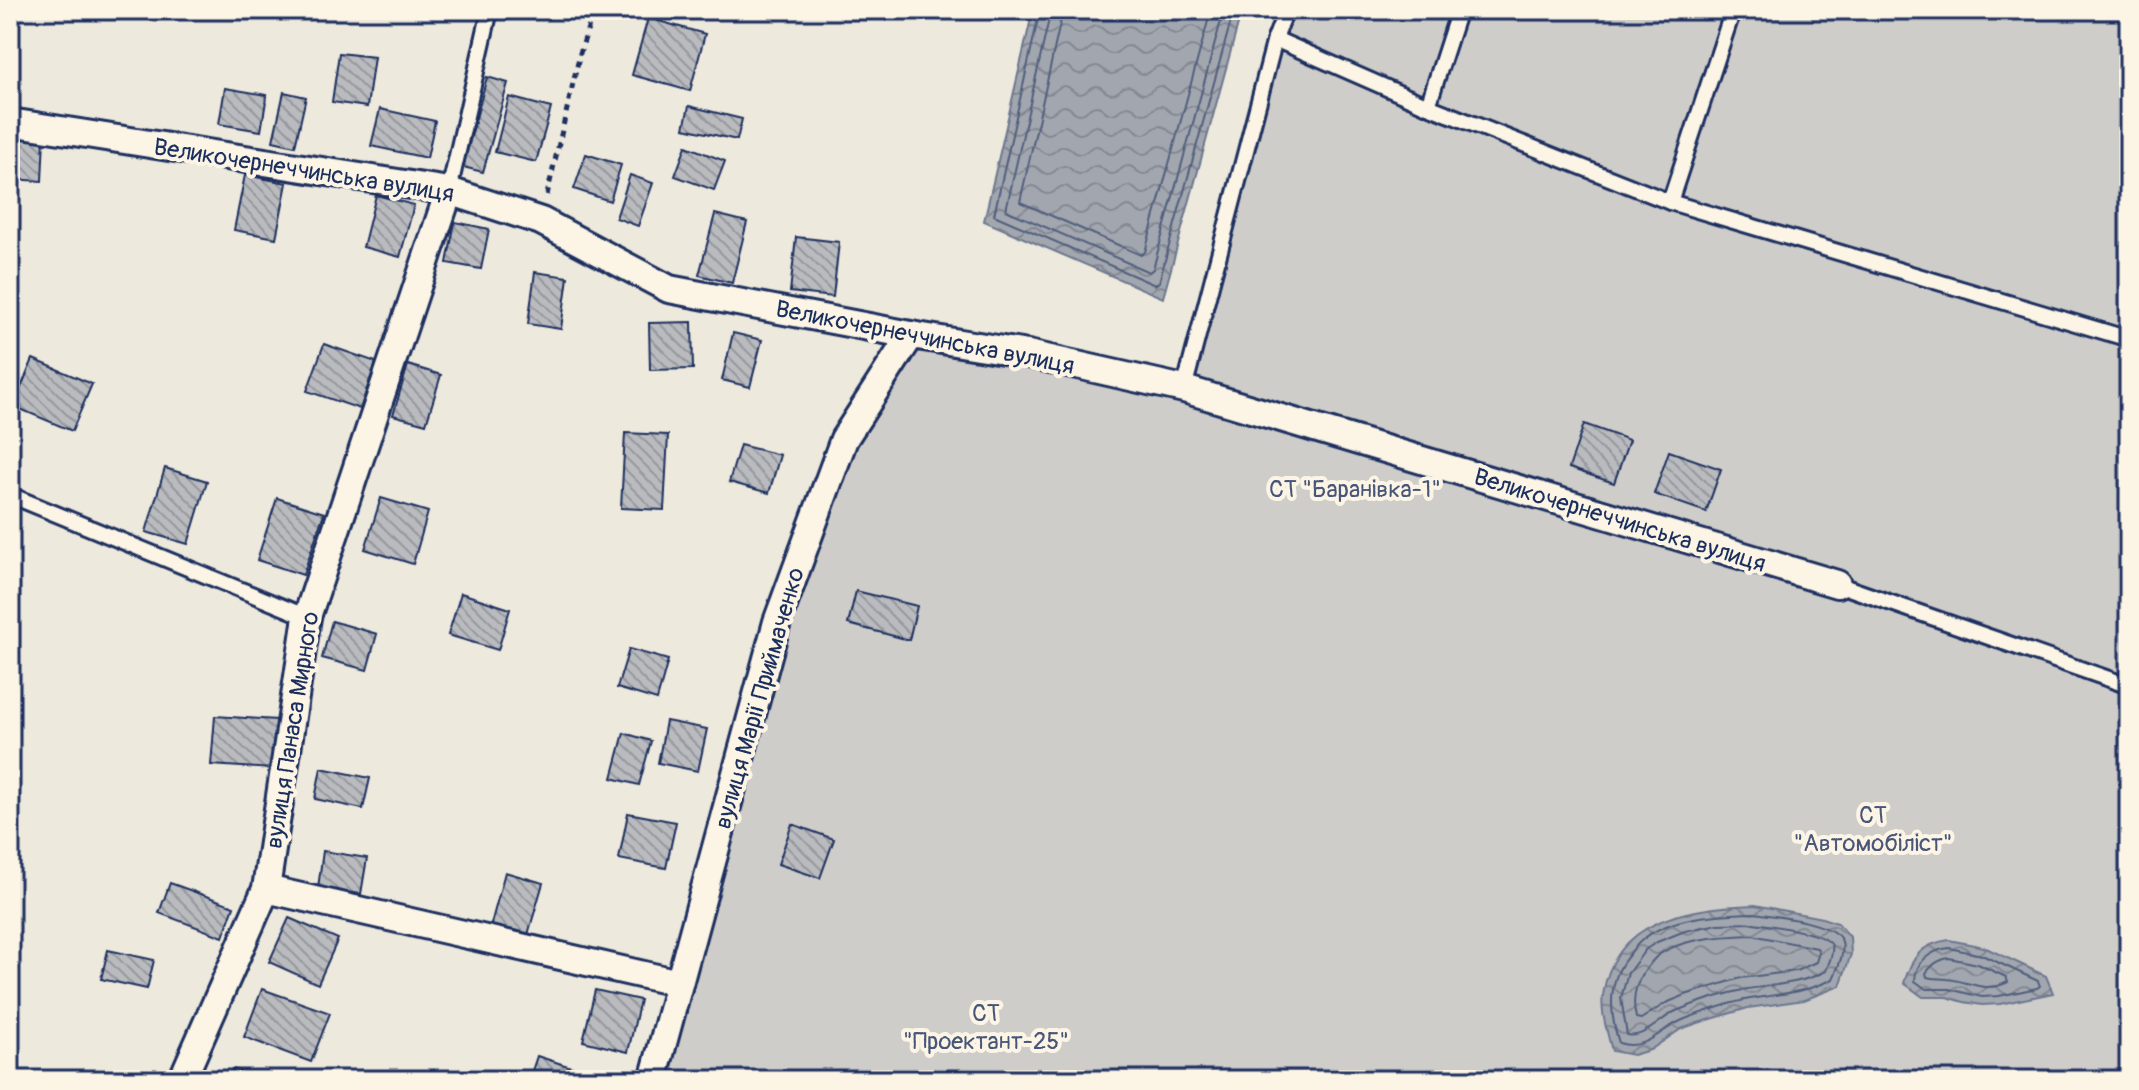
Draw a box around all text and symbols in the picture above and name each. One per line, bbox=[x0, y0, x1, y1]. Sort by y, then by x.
street label: Великочернеччинська вулиця bbox=[152, 132, 456, 209]
street label: Великочернеччинська вулиця bbox=[773, 294, 1077, 381]
street label: Великочернеччинська вулиця bbox=[1470, 462, 1769, 579]
park label: СТ "Баранівка-1" bbox=[1269, 475, 1441, 504]
street label: вулиця Марії Приймаченко bbox=[708, 564, 811, 832]
street label: вулиця Панаса Мирного bbox=[259, 609, 326, 851]
park label: СТ "Автомобіліст" bbox=[1793, 801, 1953, 858]
park label: СТ "Проектант-25" bbox=[903, 999, 1069, 1056]

